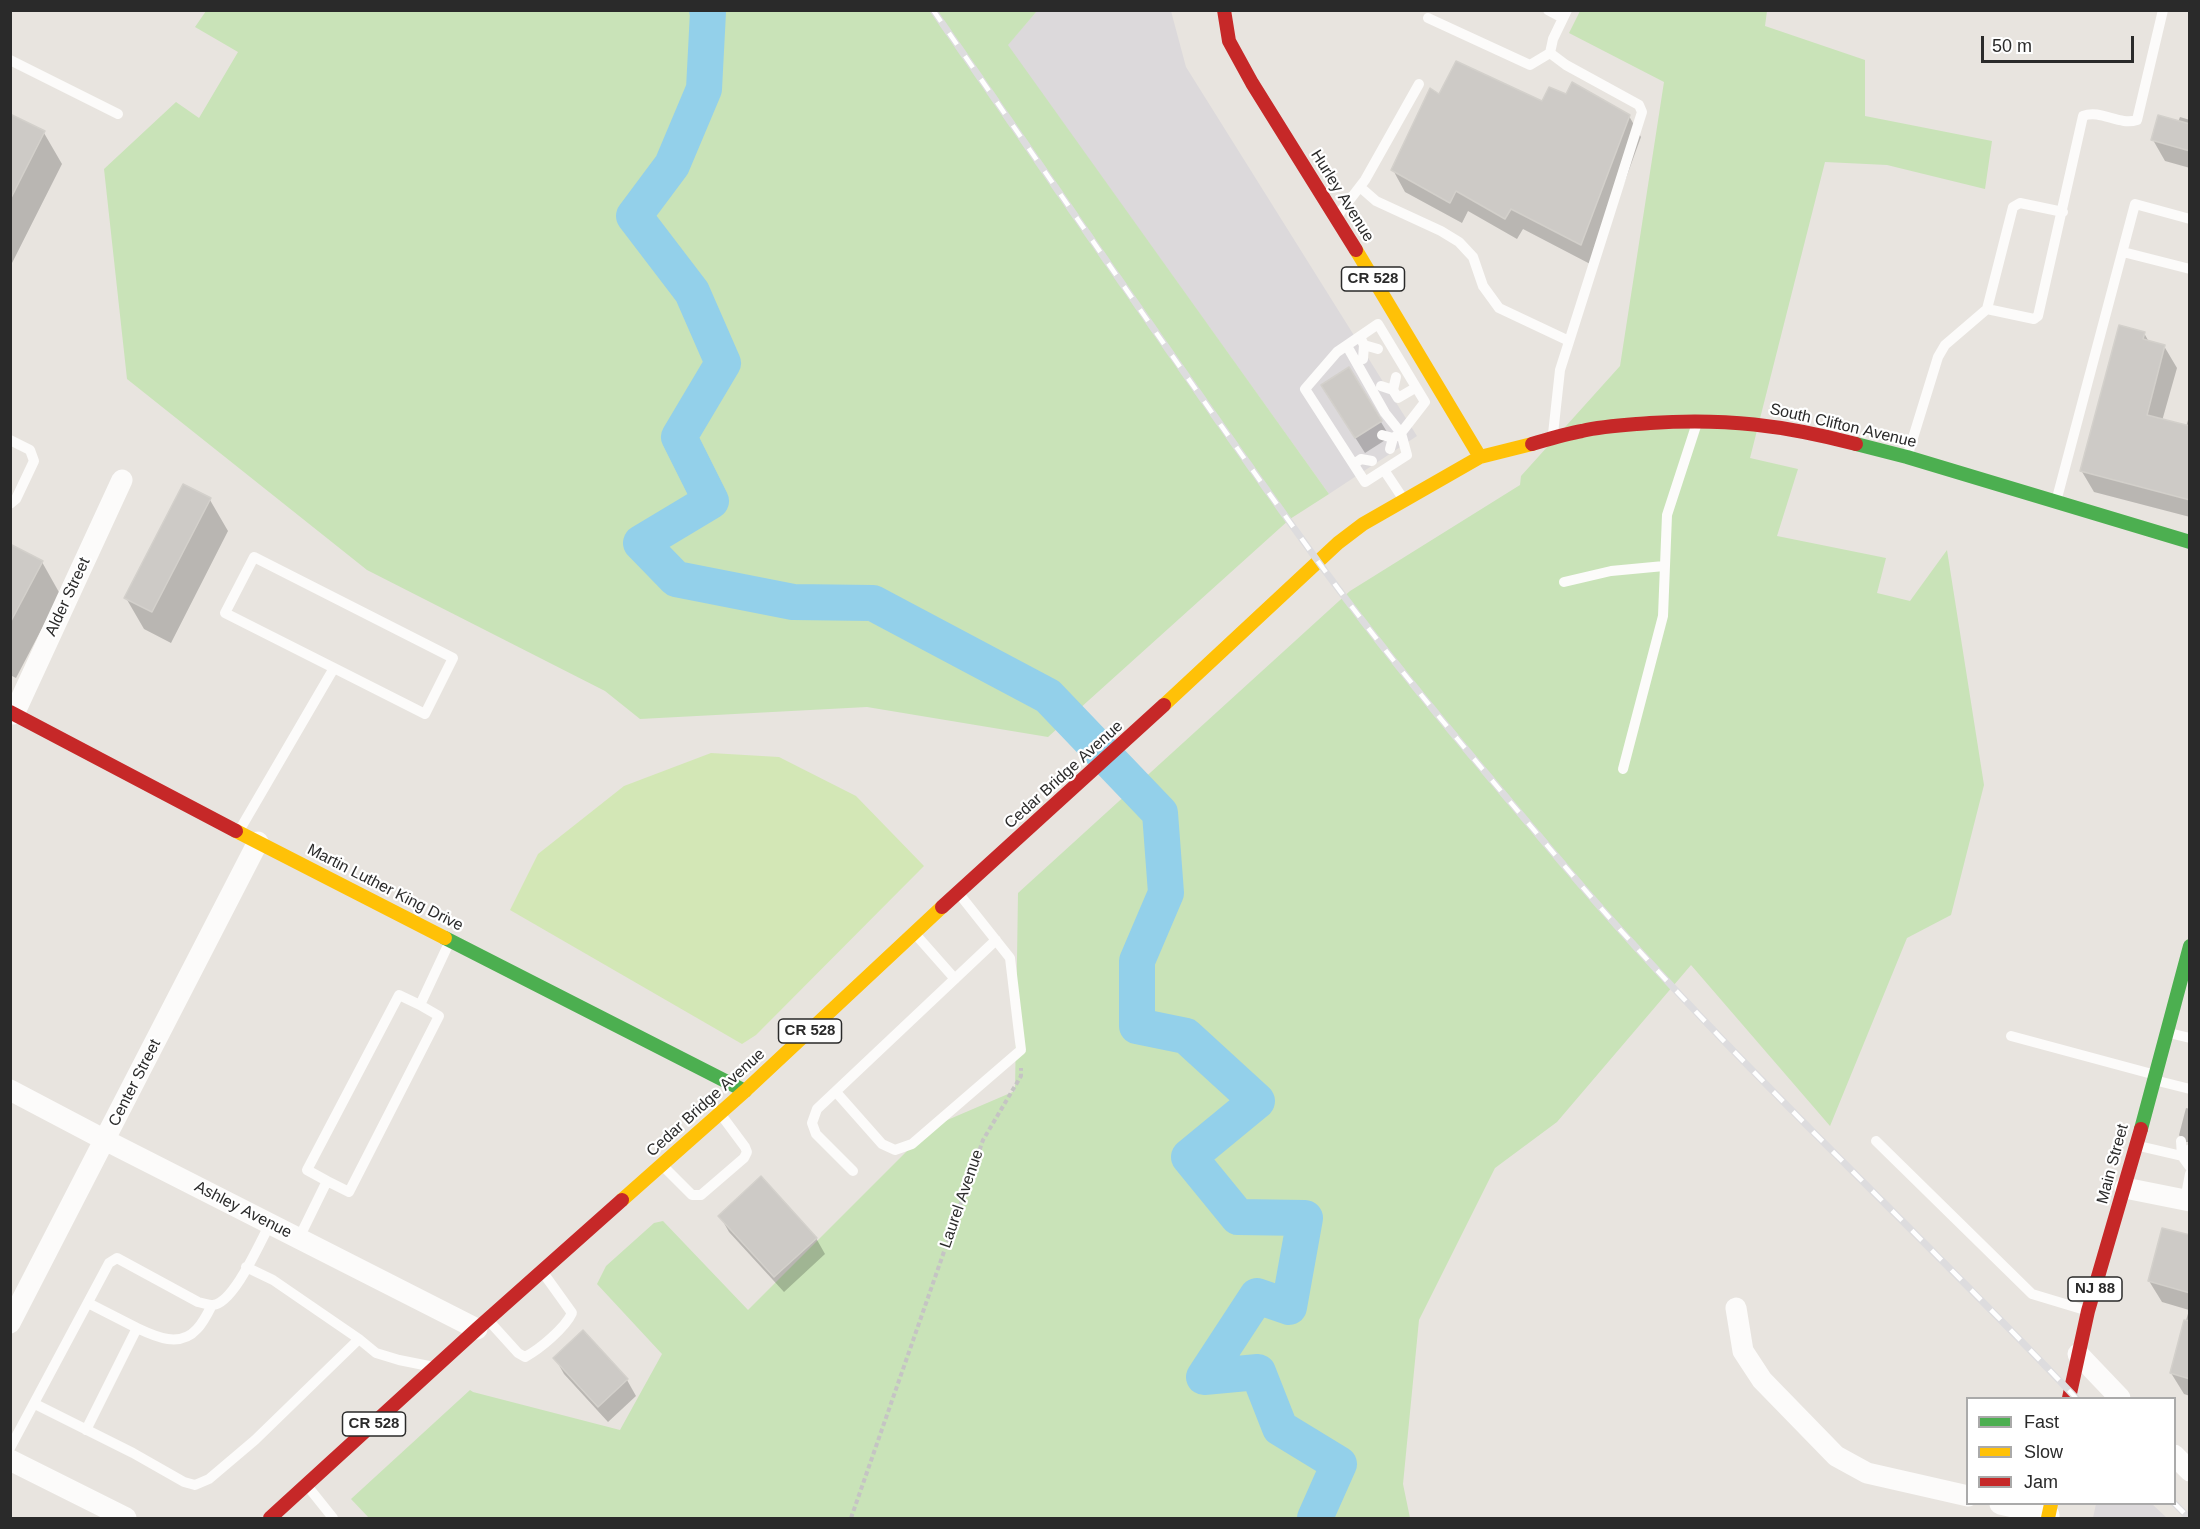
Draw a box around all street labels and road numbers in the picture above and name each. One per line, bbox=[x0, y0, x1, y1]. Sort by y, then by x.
street label: Hurley Avenue bbox=[1306, 147, 1378, 245]
road number: CR 528 bbox=[1342, 267, 1404, 291]
street label: South Clifton Avenue bbox=[1768, 400, 1918, 452]
street label: Alder Street bbox=[41, 555, 95, 639]
street label: Cedar Bridge Avenue bbox=[1001, 717, 1127, 833]
street label: Martin Luther King Drive bbox=[304, 840, 466, 936]
road number: CR 528 bbox=[778, 1019, 842, 1043]
street label: Center Street bbox=[105, 1036, 165, 1130]
street label: Cedar Bridge Avenue bbox=[643, 1045, 769, 1161]
street label: Main Street bbox=[2093, 1122, 2133, 1206]
street label: Laurel Avenue bbox=[936, 1147, 988, 1251]
street label: Ashley Avenue bbox=[191, 1177, 295, 1243]
road number: NJ 88 bbox=[2068, 1277, 2122, 1301]
road number: CR 528 bbox=[342, 1412, 406, 1436]

